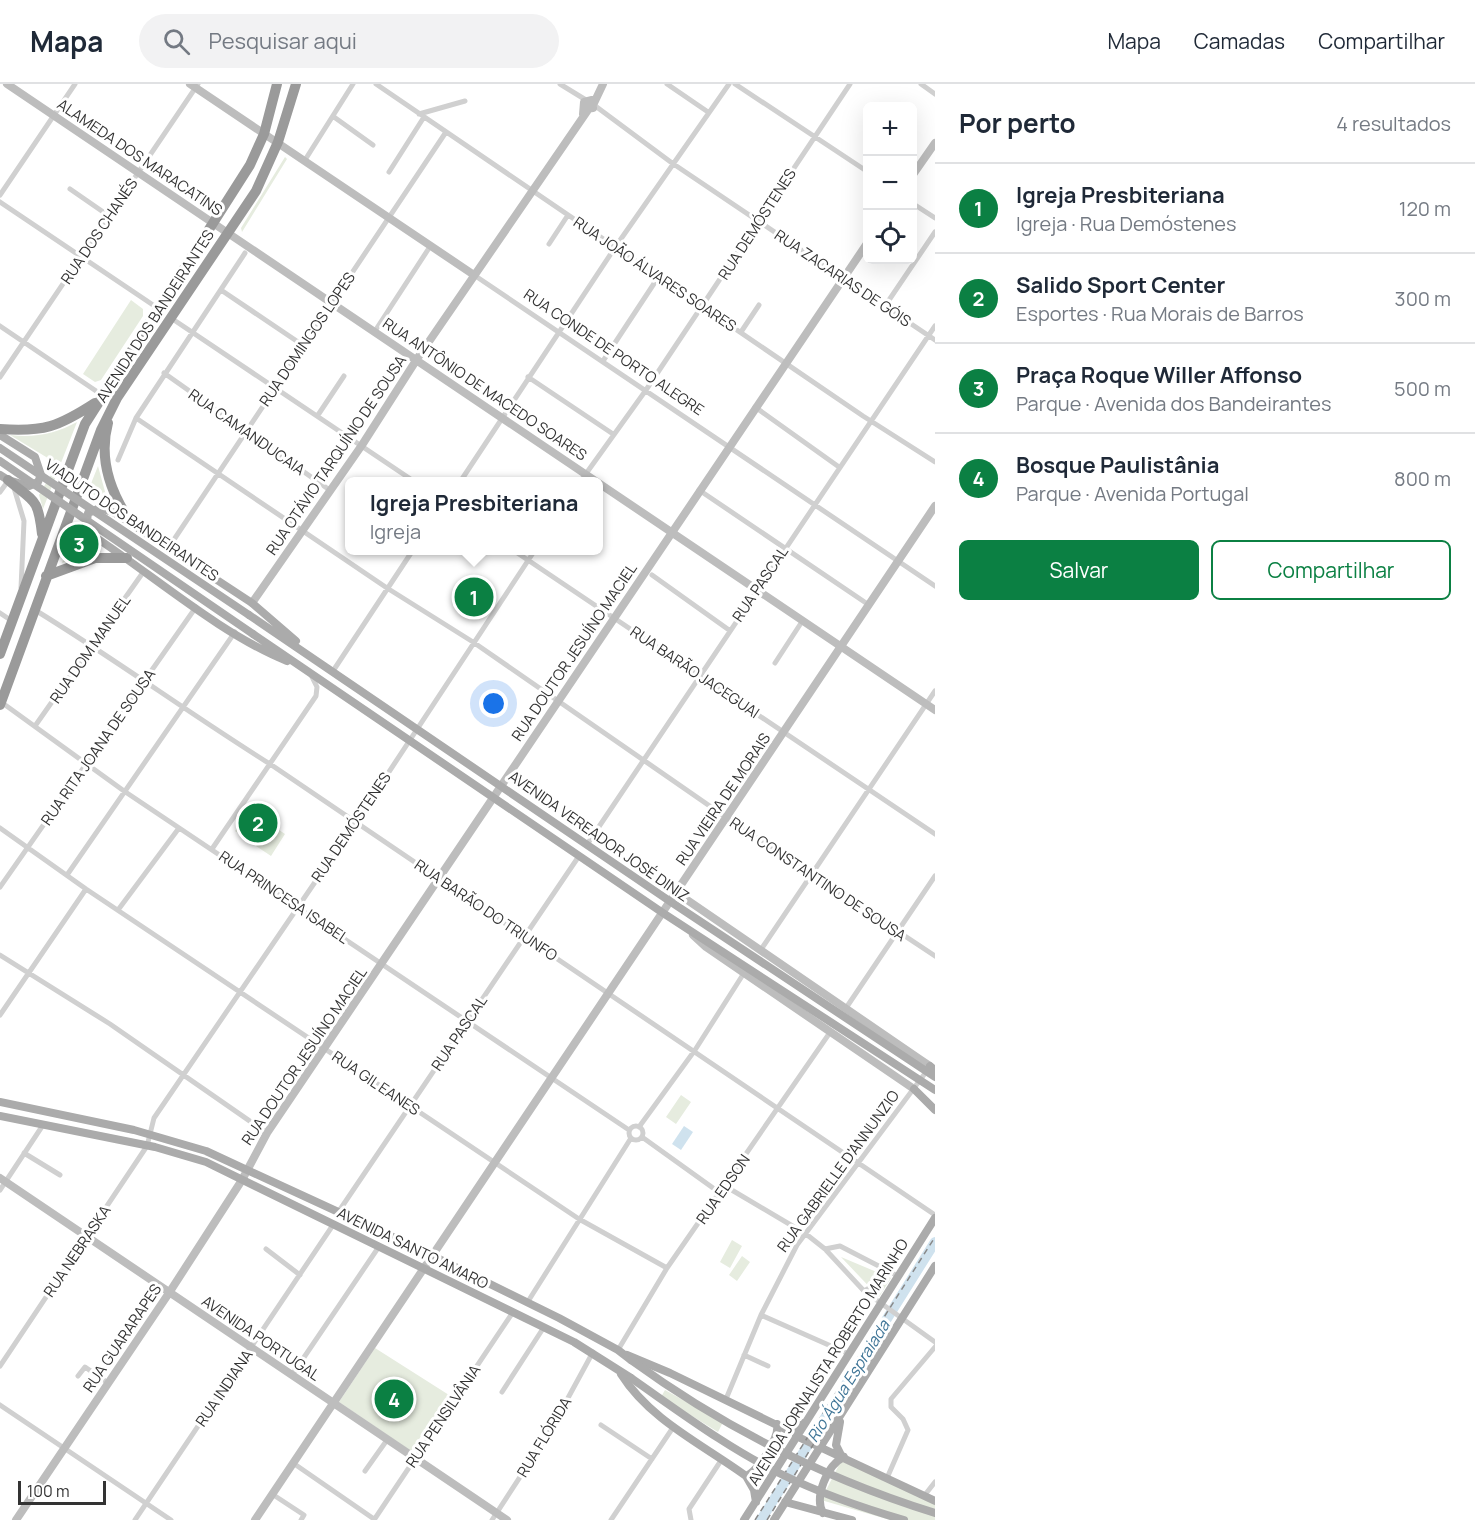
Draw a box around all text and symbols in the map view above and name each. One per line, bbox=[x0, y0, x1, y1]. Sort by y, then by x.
search box bbox=[139, 14, 559, 68]
text: Mapa bbox=[30, 22, 103, 60]
icon: search bbox=[160, 25, 193, 58]
text: Pesquisar aqui bbox=[208, 26, 357, 56]
text: Mapa bbox=[1107, 27, 1161, 55]
text: Camadas bbox=[1194, 27, 1285, 55]
text: Compartilhar bbox=[1318, 27, 1445, 55]
street label: ALAMEDA DOS MARACATINS bbox=[53, 94, 227, 220]
map controls bbox=[863, 102, 917, 264]
button: + bbox=[863, 102, 917, 156]
text: Por perto bbox=[959, 105, 1076, 141]
text: 4 resultados bbox=[1336, 110, 1451, 137]
button: − bbox=[863, 156, 917, 210]
street label: RUA DEMÓSTENES bbox=[713, 164, 801, 284]
street label: RUA DOS CHANÉS bbox=[56, 174, 142, 288]
text: Igreja Presbiteriana bbox=[1016, 180, 1225, 210]
text: 1 bbox=[974, 195, 983, 222]
text: 120 m bbox=[1399, 195, 1451, 222]
button: locate bbox=[863, 210, 917, 264]
text: Igreja · Rua Demóstenes bbox=[1016, 210, 1236, 237]
street label: RUA JOÃO ÁLVARES SOARES bbox=[570, 212, 740, 336]
street label: RUA ZACARIAS DE GÓIS bbox=[771, 224, 915, 332]
street label: AVENIDA DOS BANDEIRANTES bbox=[91, 226, 219, 406]
street label: RUA DOMINGOS LOPES bbox=[254, 268, 360, 410]
text: Salido Sport Center bbox=[1016, 270, 1225, 300]
street label: RUA CONDE DE PORTO ALEGRE bbox=[520, 284, 708, 420]
text: 2 bbox=[973, 285, 984, 312]
text: 300 m bbox=[1395, 285, 1451, 312]
text: Esportes · Rua Morais de Barros bbox=[1016, 300, 1304, 327]
street label: RUA ANTÔNIO DE MACEDO SOARES bbox=[379, 313, 591, 465]
street label: RUA OTÁVIO TARQUÍNIO DE SOUSA bbox=[261, 351, 411, 559]
text: Praça Roque Willer Affonso bbox=[1016, 360, 1302, 390]
text: 3 bbox=[973, 375, 984, 402]
text: 500 m bbox=[1394, 375, 1451, 402]
street label: RUA CAMANDUCAIA bbox=[184, 384, 310, 480]
text: Parque · Avenida dos Bandeirantes bbox=[1016, 390, 1332, 417]
text: Bosque Paulistânia bbox=[1016, 450, 1219, 480]
street label: VIADUTO DOS BANDEIRANTES bbox=[41, 454, 223, 586]
text: 4 bbox=[972, 465, 985, 492]
text: 800 m bbox=[1394, 465, 1451, 492]
popup bbox=[345, 477, 603, 555]
text: Parque · Avenida Portugal bbox=[1016, 480, 1249, 507]
text: Igreja Presbiteriana bbox=[370, 488, 578, 518]
text: Igreja bbox=[370, 518, 421, 545]
pin: 3 bbox=[60, 522, 98, 566]
button: Salvar bbox=[959, 540, 1199, 600]
button: Compartilhar bbox=[1211, 540, 1451, 600]
street label: RUA PASCAL bbox=[727, 542, 793, 626]
street label: RUA DOUTOR JESUÍNO MACIEL bbox=[506, 559, 642, 745]
pin: 1 bbox=[454, 574, 494, 620]
street label: RUA DOM MANUEL bbox=[45, 590, 135, 707]
street label: RUA BARÃO JACEGUAI bbox=[626, 621, 764, 723]
street label: RUA RITA JOANA DE SOUSA bbox=[36, 664, 160, 829]
your location bbox=[479, 689, 508, 718]
street label: RUA VIEIRA DE MORAIS bbox=[671, 729, 775, 869]
street label: AVENIDA VEREADOR JOSÉ DINIZ bbox=[505, 766, 693, 906]
street label: RUA DEMÓSTENES bbox=[306, 768, 396, 886]
pin: 2 bbox=[238, 800, 278, 846]
street label: RUA CONSTANTINO DE SOUSA bbox=[726, 812, 911, 946]
street label: RUA PRINCESA ISABEL bbox=[215, 846, 353, 949]
street label: RUA BARÃO DO TRIUNFO bbox=[410, 854, 562, 966]
street label: RUA DOUTOR JESUÍNO MACIEL bbox=[236, 963, 372, 1149]
street label: RUA PASCAL bbox=[426, 991, 492, 1075]
street label: RUA GIL EANES bbox=[328, 1046, 424, 1120]
street label: RUA GABRIELLE D'ANNUNZIO bbox=[772, 1086, 904, 1256]
street label: RUA EDSON bbox=[691, 1150, 755, 1228]
street label: RUA NEBRASKA bbox=[39, 1201, 116, 1301]
street label: AVENIDA SANTO AMARO bbox=[334, 1202, 492, 1294]
street label: AVENIDA JORNALISTA ROBERTO MARINHO bbox=[743, 1234, 913, 1489]
street label: RUA GUARARAPES bbox=[78, 1280, 166, 1396]
street label: AVENIDA PORTUGAL bbox=[198, 1291, 325, 1386]
water label: Rio Água Espraiada bbox=[802, 1315, 895, 1446]
street label: RUA INDIANA bbox=[191, 1345, 258, 1431]
street label: RUA PENSILVÂNIA bbox=[401, 1360, 486, 1472]
pin: 4 bbox=[374, 1376, 414, 1422]
street label: RUA FLÓRIDA bbox=[512, 1393, 576, 1481]
scale bar bbox=[18, 1478, 106, 1506]
text: 100 m bbox=[27, 1480, 70, 1502]

